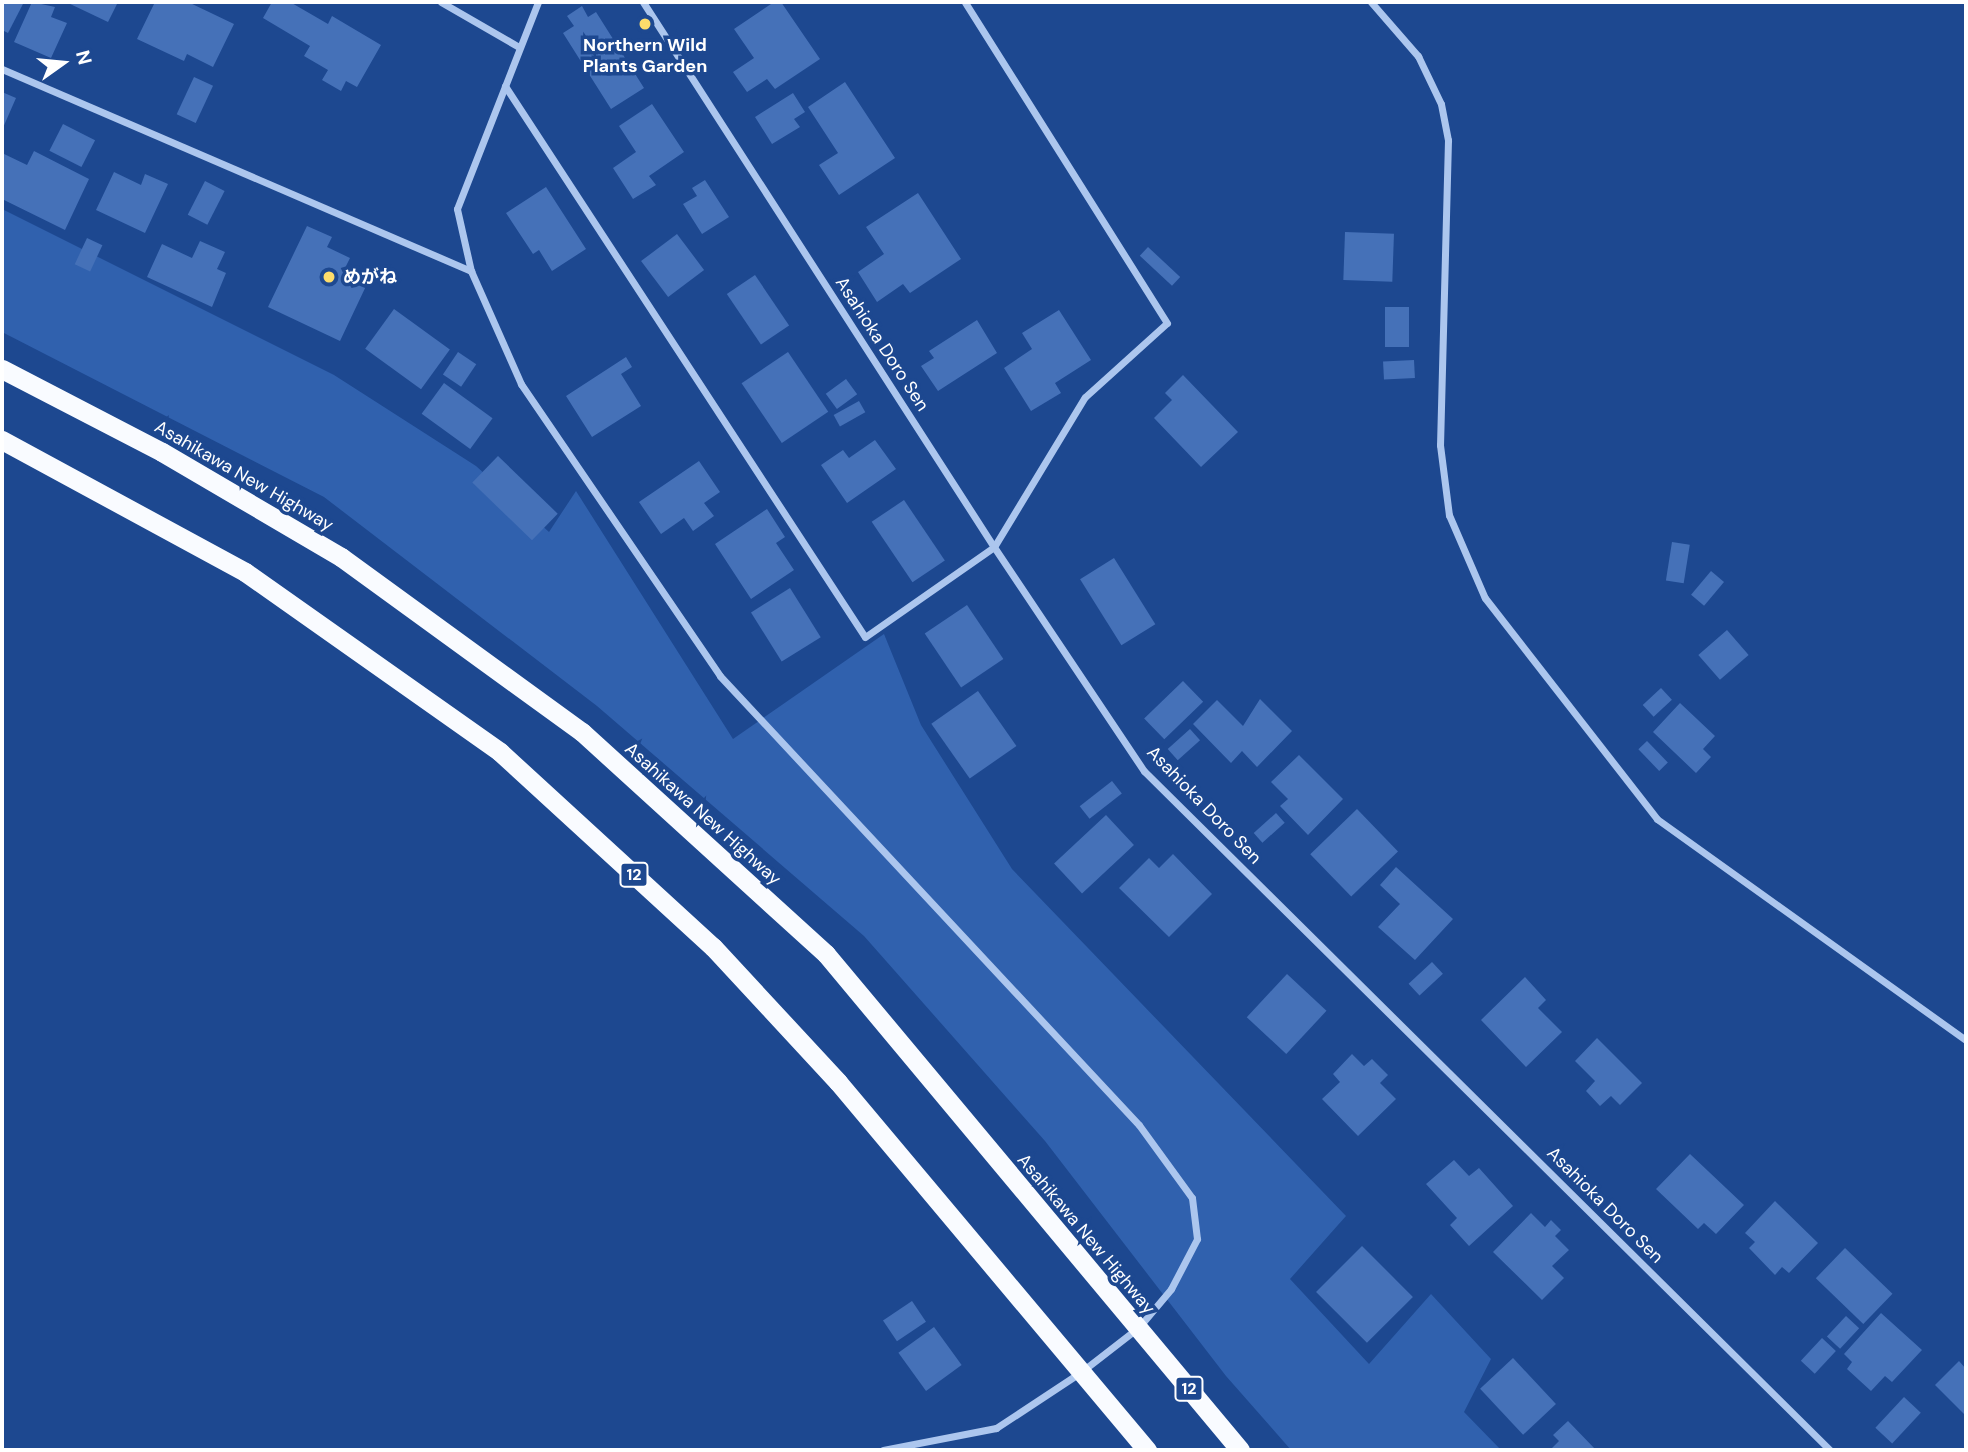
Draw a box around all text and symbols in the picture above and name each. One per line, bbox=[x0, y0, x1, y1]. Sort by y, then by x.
marker: Northern Wild Plants Garden bbox=[637, 16, 653, 32]
north arrow bbox=[28, 28, 98, 98]
place label: Northern Wild Plants Garden bbox=[583, 35, 707, 78]
text: N bbox=[70, 47, 98, 67]
place label: めがね bbox=[343, 266, 397, 288]
marker: めがね bbox=[321, 269, 337, 285]
street label: Asahioka Doro Sen bbox=[831, 273, 933, 415]
street label: Asahikawa New Highway bbox=[151, 416, 337, 536]
street label: Asahikawa New Highway bbox=[620, 738, 786, 890]
street label: Asahioka Doro Sen bbox=[1142, 742, 1266, 868]
road number: 12 bbox=[618, 862, 650, 888]
street label: Asahioka Doro Sen bbox=[1542, 1142, 1668, 1268]
street label: Asahikawa New Highway bbox=[1013, 1149, 1159, 1319]
road number: 12 bbox=[1173, 1376, 1205, 1401]

